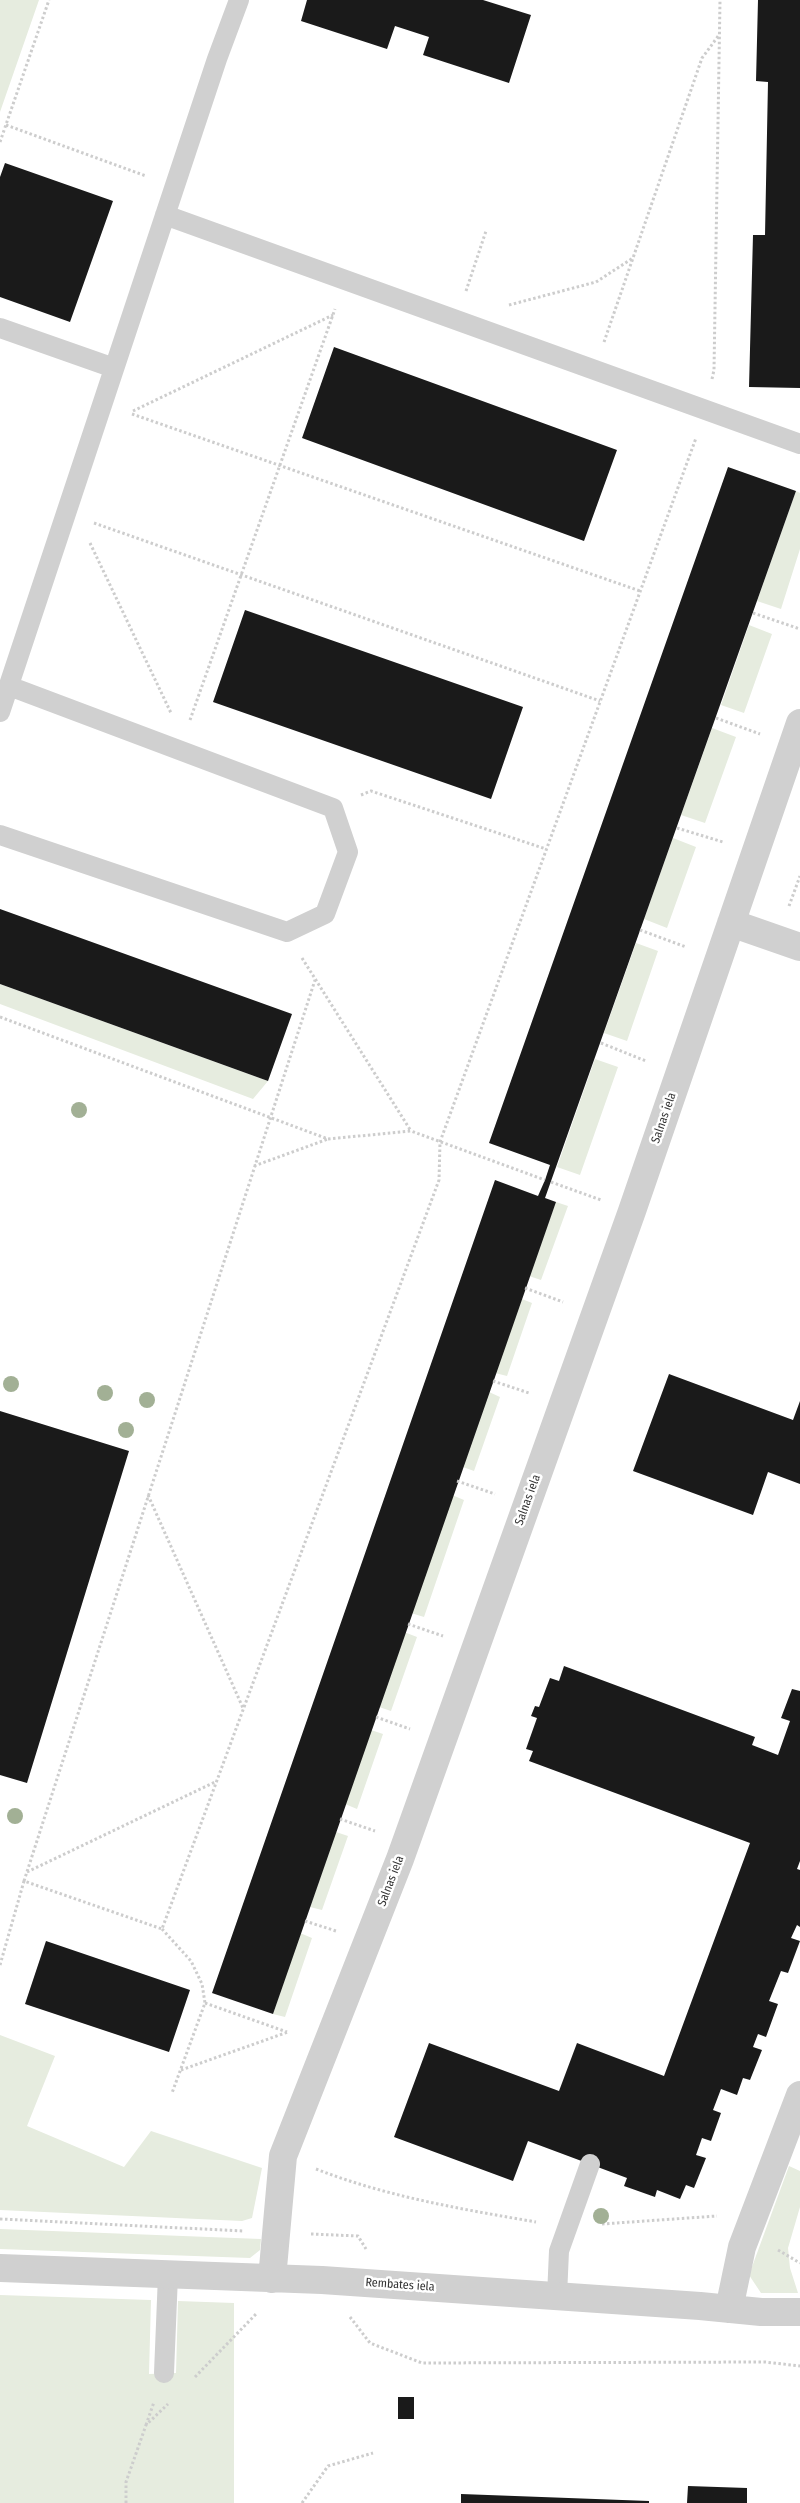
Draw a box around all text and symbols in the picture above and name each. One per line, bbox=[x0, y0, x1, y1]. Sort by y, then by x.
street label: Salnas iela bbox=[649, 1091, 679, 1145]
street label: Salnas iela bbox=[512, 1473, 544, 1527]
street label: Salnas iela bbox=[375, 1854, 407, 1908]
street label: Rembates iela bbox=[365, 2275, 435, 2295]

